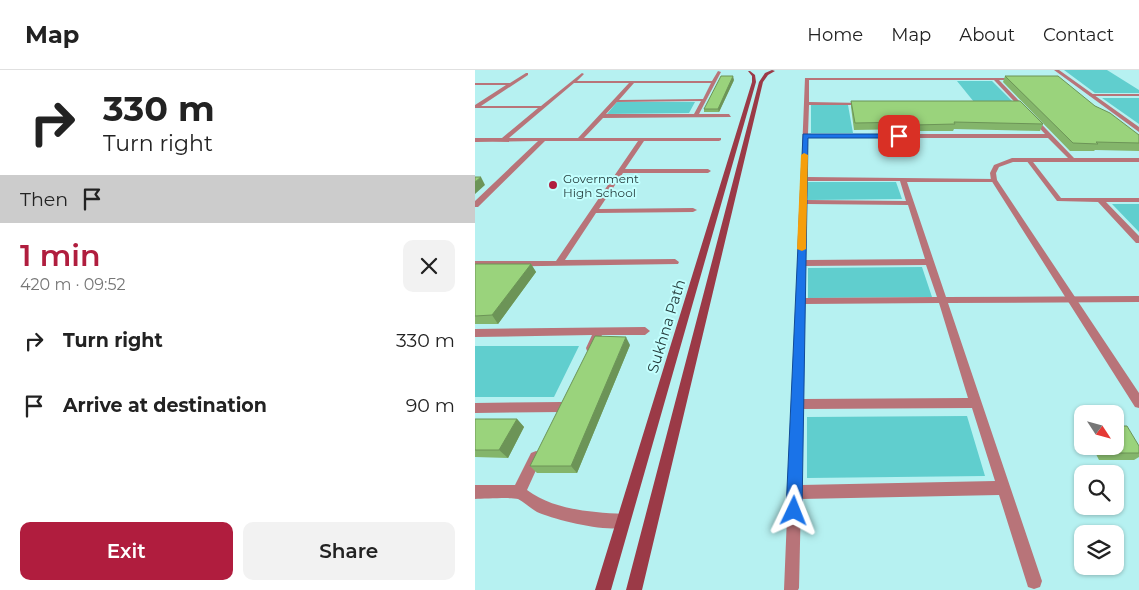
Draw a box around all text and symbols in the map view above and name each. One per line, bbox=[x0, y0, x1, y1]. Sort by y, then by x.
text: Map bbox=[25, 20, 79, 49]
text: Home bbox=[807, 24, 863, 46]
text: Map bbox=[891, 24, 931, 46]
text: About bbox=[959, 24, 1015, 46]
text: Contact bbox=[1043, 24, 1114, 46]
text: 330 m bbox=[103, 87, 215, 130]
icon: right bbox=[20, 90, 85, 155]
pin bbox=[878, 115, 920, 157]
icon: arrive bbox=[885, 122, 913, 150]
text: Turn right bbox=[103, 130, 213, 157]
place label: Government High School bbox=[563, 171, 639, 200]
marker: Government High School bbox=[547, 179, 559, 191]
icon: arrive bbox=[78, 185, 106, 213]
text: Then bbox=[20, 188, 68, 211]
text: 1 min bbox=[20, 237, 101, 274]
button: close bbox=[403, 240, 455, 292]
text: 420 m · 09:52 bbox=[20, 275, 126, 294]
street label: Sukhna Path bbox=[643, 277, 689, 375]
icon: right bbox=[20, 327, 48, 355]
text: Turn right bbox=[63, 329, 163, 352]
text: 330 m bbox=[396, 329, 455, 352]
icon: arrive bbox=[20, 392, 48, 420]
text: Arrive at destination bbox=[63, 394, 267, 417]
text: 90 m bbox=[406, 394, 455, 417]
north arrow bbox=[1074, 405, 1124, 455]
map controls bbox=[1074, 405, 1124, 575]
button: search bbox=[1074, 465, 1124, 515]
position arrow bbox=[767, 484, 819, 536]
button: Exit bbox=[20, 522, 233, 580]
button: Share bbox=[243, 522, 455, 580]
button: layers bbox=[1074, 525, 1124, 575]

